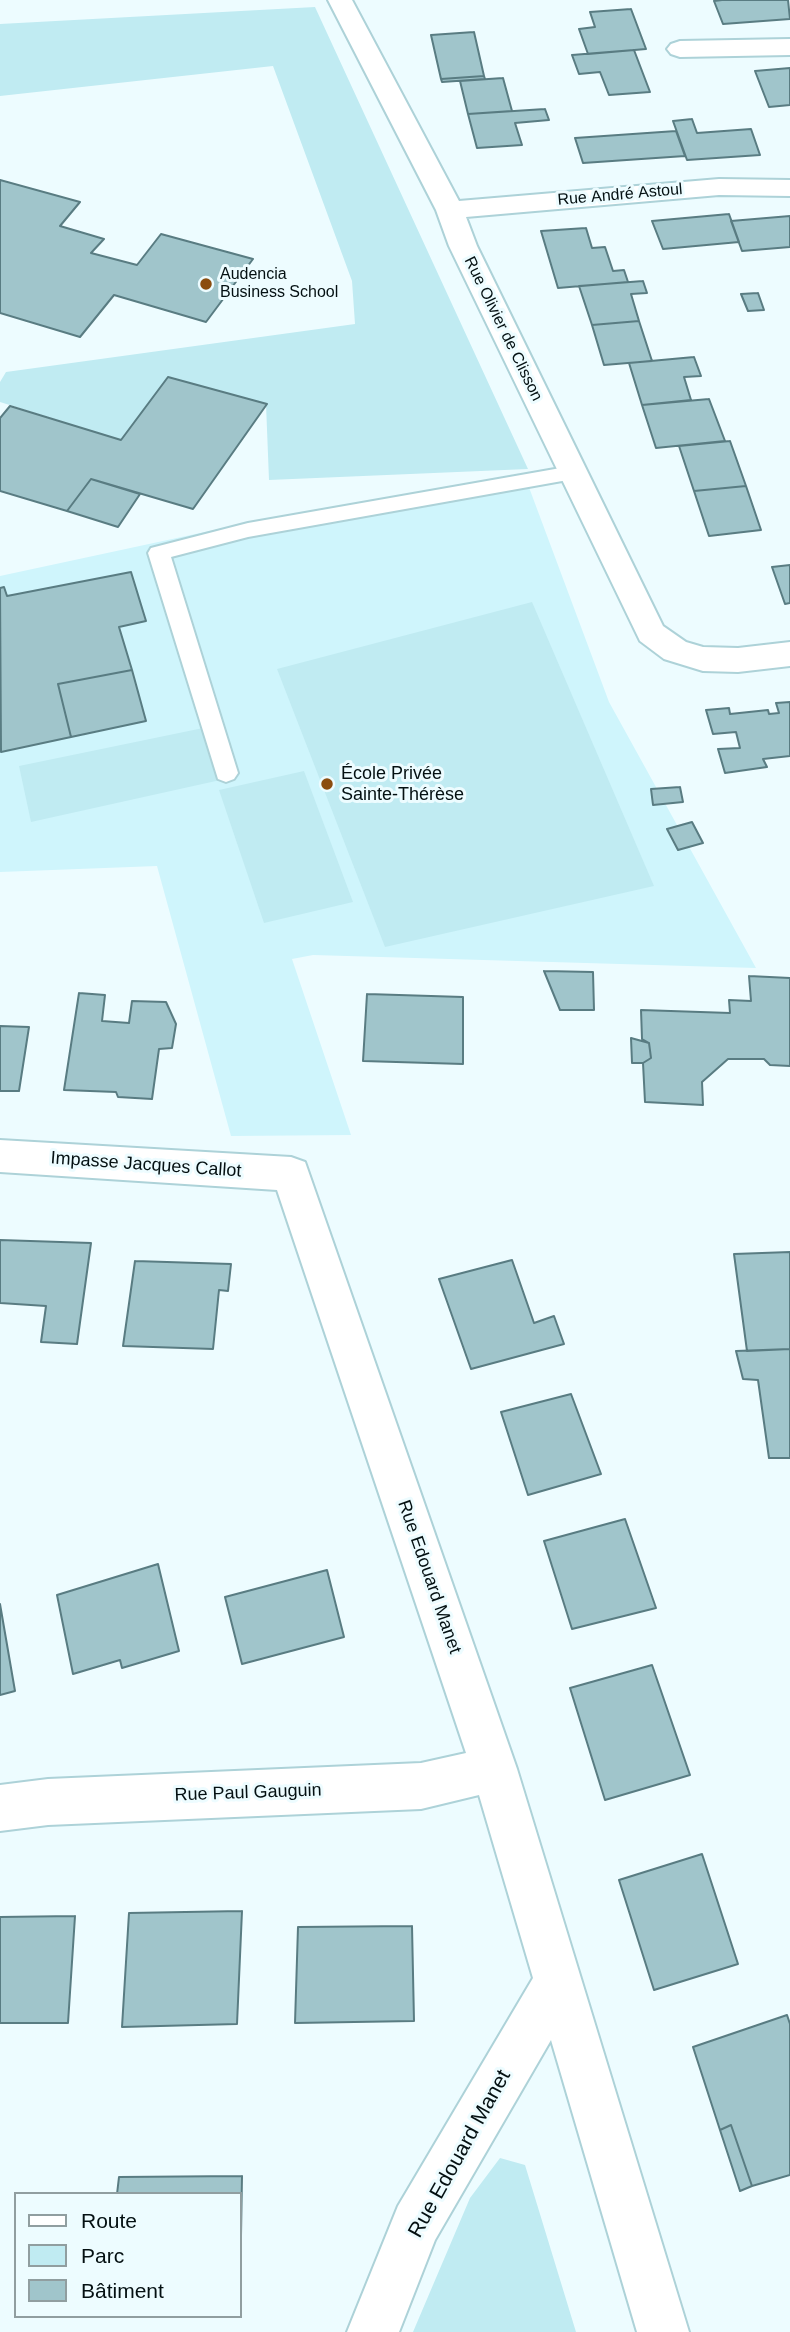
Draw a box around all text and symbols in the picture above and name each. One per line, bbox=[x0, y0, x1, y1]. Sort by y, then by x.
street label: Rue André Astoul bbox=[557, 180, 683, 210]
street label: Rue Olivier de Clisson bbox=[460, 254, 546, 404]
place label: Audencia Business School bbox=[220, 265, 338, 303]
marker: Audencia Business School bbox=[198, 276, 214, 292]
place label: École Privée Sainte-Thérèse bbox=[341, 763, 464, 806]
marker: École Privée Sainte-Thérèse bbox=[319, 776, 335, 792]
street label: Impasse Jacques Callot bbox=[50, 1148, 242, 1182]
street label: Rue Edouard Manet bbox=[393, 1497, 465, 1657]
street label: Rue Paul Gauguin bbox=[174, 1780, 322, 1806]
street label: Rue Edouard Manet bbox=[403, 2066, 517, 2242]
legend bbox=[14, 2192, 242, 2318]
text: Route bbox=[81, 2209, 137, 2232]
text: Parc bbox=[81, 2244, 124, 2267]
text: Bâtiment bbox=[81, 2279, 164, 2302]

